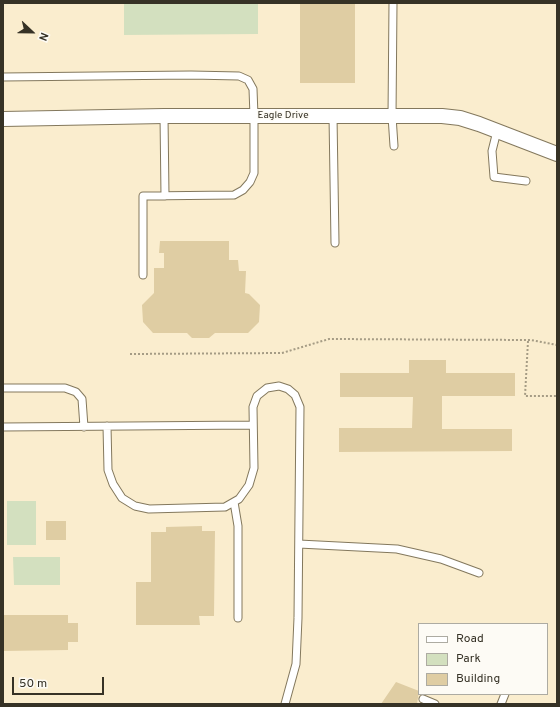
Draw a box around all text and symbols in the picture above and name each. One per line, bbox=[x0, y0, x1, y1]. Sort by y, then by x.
north arrow bbox=[12, 12, 52, 52]
text: N bbox=[35, 30, 51, 43]
street label: Eagle Drive bbox=[257, 110, 309, 122]
legend bbox=[418, 623, 548, 695]
text: Road bbox=[456, 631, 484, 647]
text: Park bbox=[456, 651, 481, 667]
scale bar bbox=[14, 669, 106, 695]
text: Building bbox=[456, 671, 500, 687]
text: 50 m bbox=[19, 676, 47, 692]

